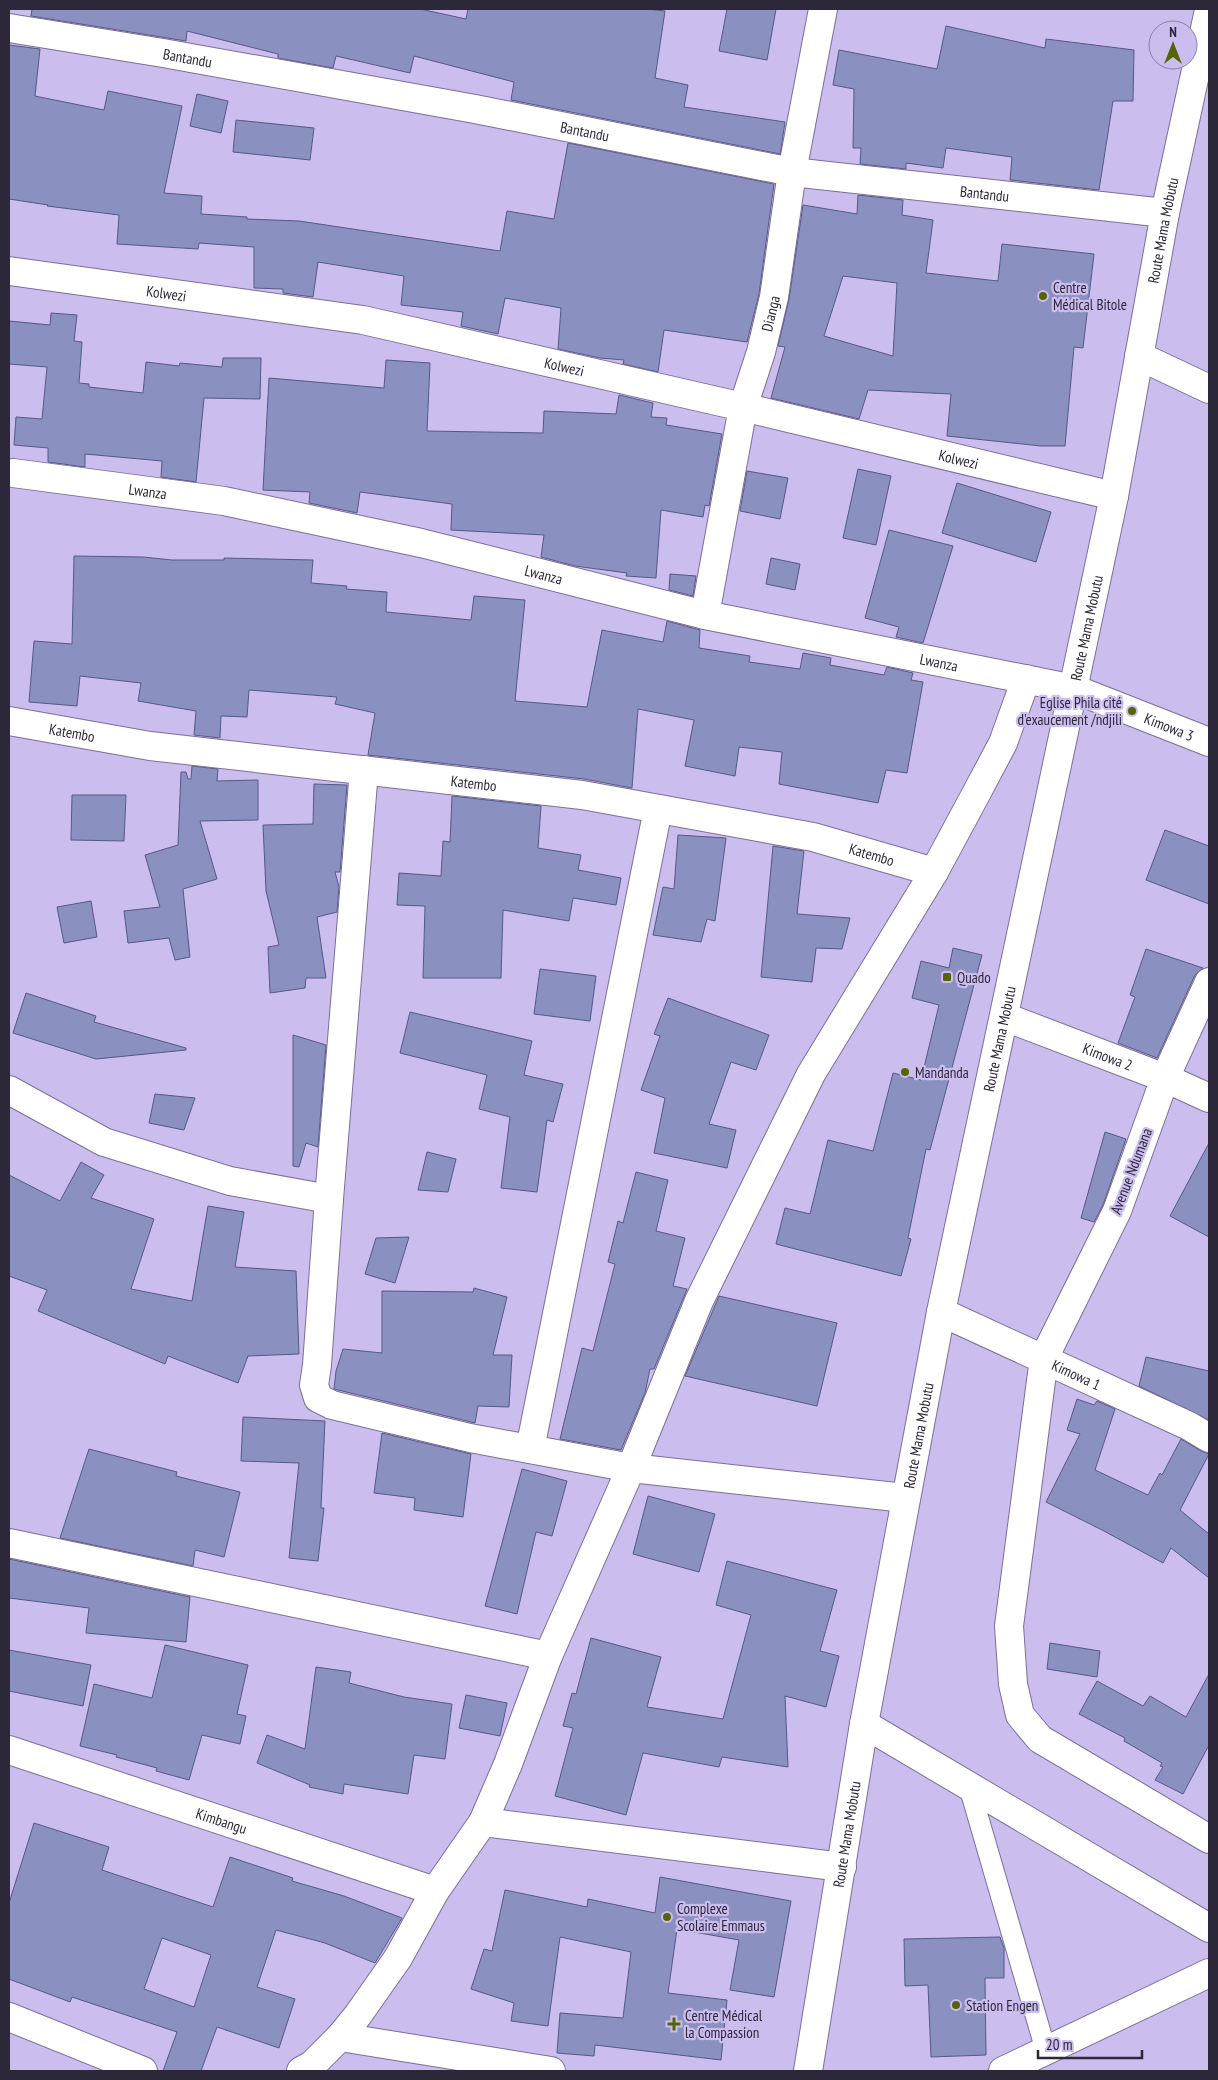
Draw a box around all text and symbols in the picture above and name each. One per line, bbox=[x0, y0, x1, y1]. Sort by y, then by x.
north arrow bbox=[1148, 20, 1198, 70]
text: N bbox=[1169, 23, 1177, 41]
street label: Bantandu bbox=[162, 44, 214, 71]
street label: Bantandu bbox=[559, 117, 611, 145]
street label: Route Mama Mobutu bbox=[1143, 175, 1182, 285]
street label: Bantandu bbox=[959, 181, 1010, 205]
place label: Centre Médical Bitole bbox=[1053, 278, 1127, 314]
street label: Kolwezi bbox=[145, 281, 188, 305]
marker: Centre Médical Bitole bbox=[1037, 290, 1049, 302]
street label: Dianga bbox=[757, 294, 784, 333]
street label: Kolwezi bbox=[543, 352, 586, 380]
street label: Kolwezi bbox=[937, 445, 980, 473]
street label: Lwanza bbox=[128, 479, 168, 503]
street label: Lwanza bbox=[523, 560, 565, 588]
street label: Route Mama Mobutu bbox=[1066, 573, 1106, 682]
street label: Lwanza bbox=[918, 649, 960, 675]
place label: Eglise Phila cité d'exaucement /ndjili bbox=[1018, 693, 1122, 729]
marker: Eglise Phila cité d'exaucement /ndjili bbox=[1126, 705, 1138, 717]
street label: Kimowa 3 bbox=[1142, 708, 1197, 745]
street label: Katembo bbox=[48, 719, 96, 746]
street label: Katembo bbox=[450, 771, 498, 795]
street label: Katembo bbox=[847, 838, 897, 870]
place label: Quado bbox=[957, 968, 991, 987]
marker: Quado bbox=[941, 971, 953, 983]
street label: Route Mama Mobutu bbox=[979, 984, 1019, 1093]
street label: Kimowa 2 bbox=[1080, 1038, 1135, 1074]
place label: Mandanda bbox=[915, 1063, 969, 1082]
marker: Mandanda bbox=[899, 1066, 911, 1078]
street label: Avenue Ndumana bbox=[1106, 1125, 1156, 1217]
street label: Kimowa 1 bbox=[1049, 1355, 1104, 1394]
street label: Route Mama Mobutu bbox=[899, 1381, 937, 1490]
street label: Route Mama Mobutu bbox=[828, 1780, 864, 1889]
street label: Kimbangu bbox=[194, 1803, 250, 1838]
place label: Complexe Scolaire Emmaus bbox=[677, 1899, 765, 1935]
marker: Complexe Scolaire Emmaus bbox=[661, 1911, 673, 1923]
place label: Station Engen bbox=[966, 1996, 1038, 2015]
marker: Station Engen bbox=[950, 1999, 962, 2011]
place label: Centre Médical la Compassion bbox=[685, 2006, 763, 2042]
marker: Centre Médical la Compassion bbox=[667, 2017, 681, 2031]
scale bar bbox=[1038, 2028, 1142, 2060]
text: 20 m bbox=[1046, 2035, 1072, 2054]

